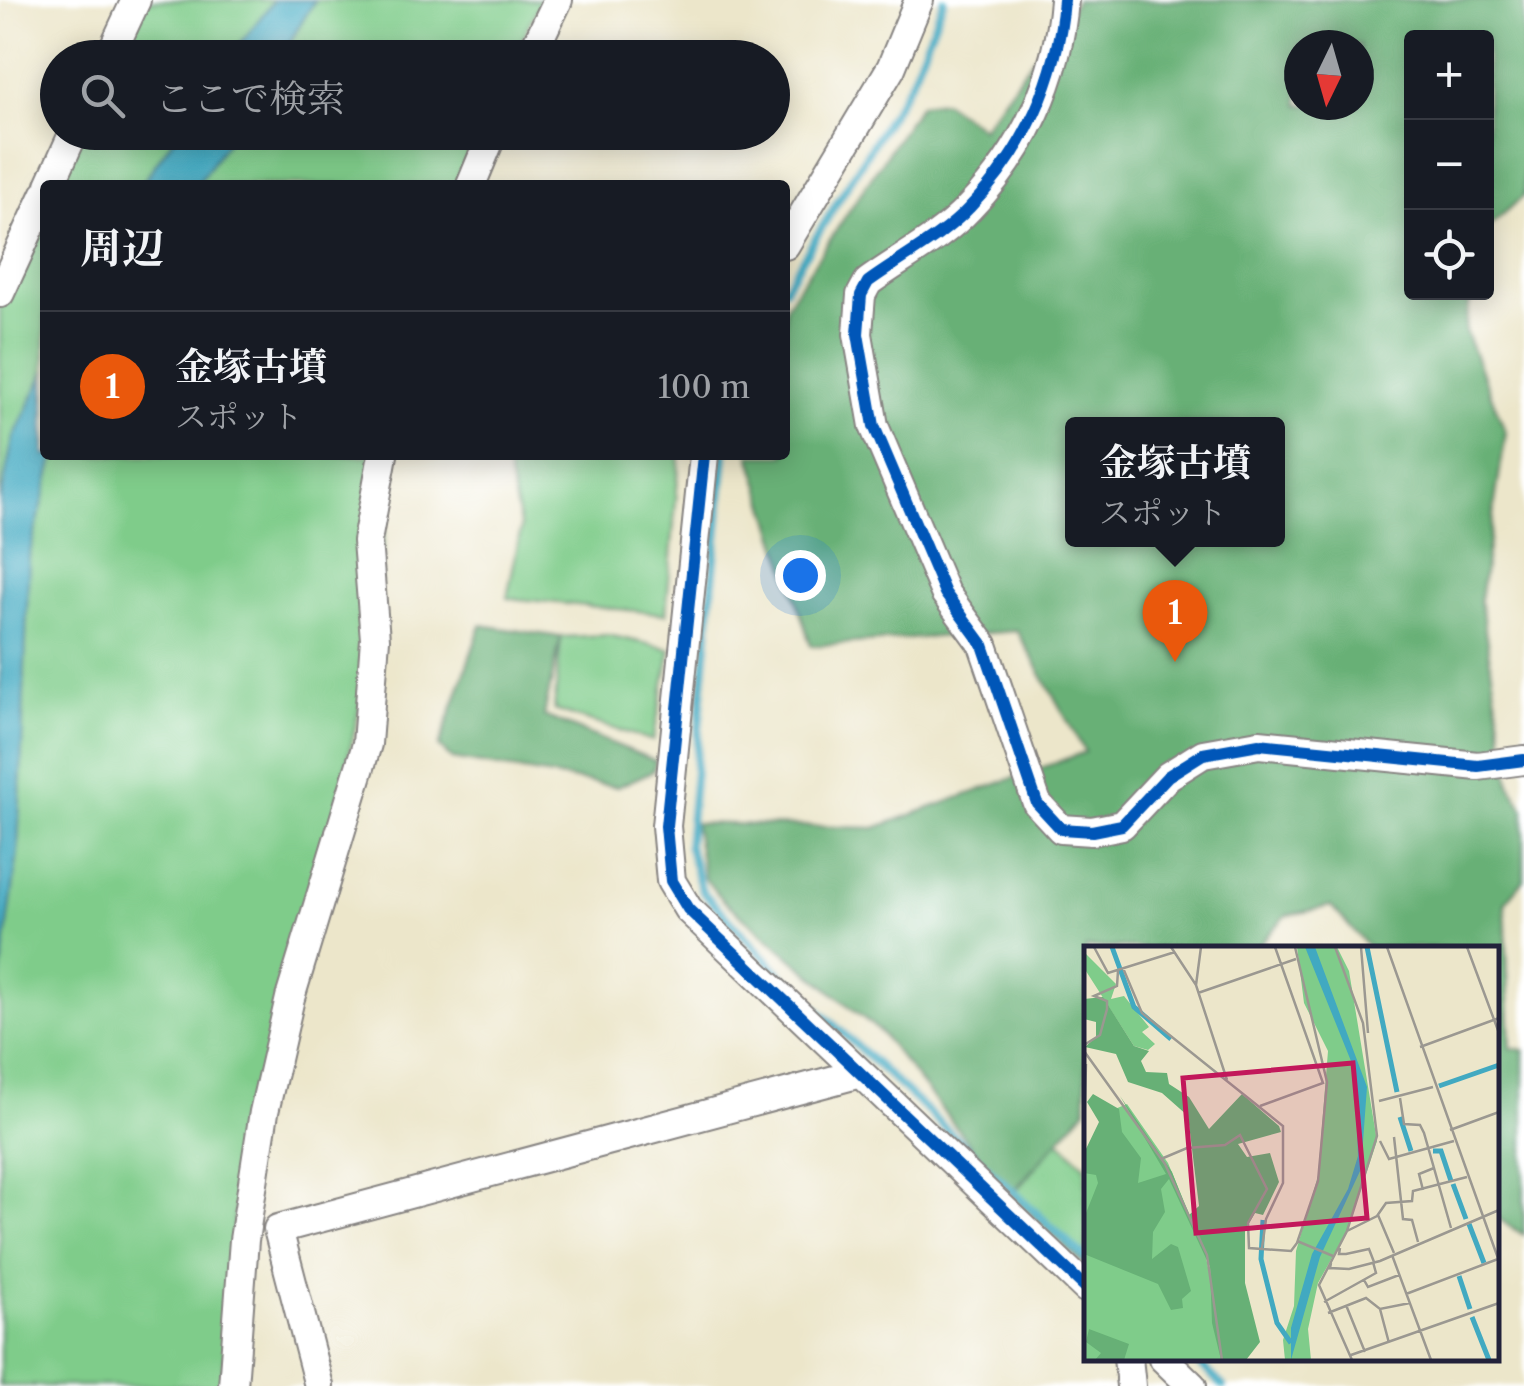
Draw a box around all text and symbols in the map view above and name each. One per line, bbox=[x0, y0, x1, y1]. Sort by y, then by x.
north arrow bbox=[1284, 30, 1374, 120]
map controls bbox=[1404, 30, 1494, 300]
button: + bbox=[1404, 30, 1494, 120]
search box bbox=[40, 40, 790, 150]
icon: search bbox=[75, 68, 130, 123]
text: ここで検索 bbox=[155, 75, 345, 122]
button: − bbox=[1404, 120, 1494, 210]
button: locate bbox=[1404, 210, 1494, 300]
text: 周辺 bbox=[80, 222, 164, 274]
text: 金塚古墳 bbox=[175, 343, 327, 390]
text: 1 bbox=[105, 367, 120, 406]
text: 100 m bbox=[658, 367, 750, 406]
text: スポット bbox=[175, 397, 303, 436]
popup bbox=[1065, 417, 1285, 547]
text: 金塚古墳 bbox=[1099, 439, 1251, 486]
text: スポット bbox=[1099, 493, 1227, 532]
your location bbox=[775, 550, 826, 601]
pin: 1 bbox=[1142, 580, 1208, 662]
inset map bbox=[1084, 946, 1499, 1361]

